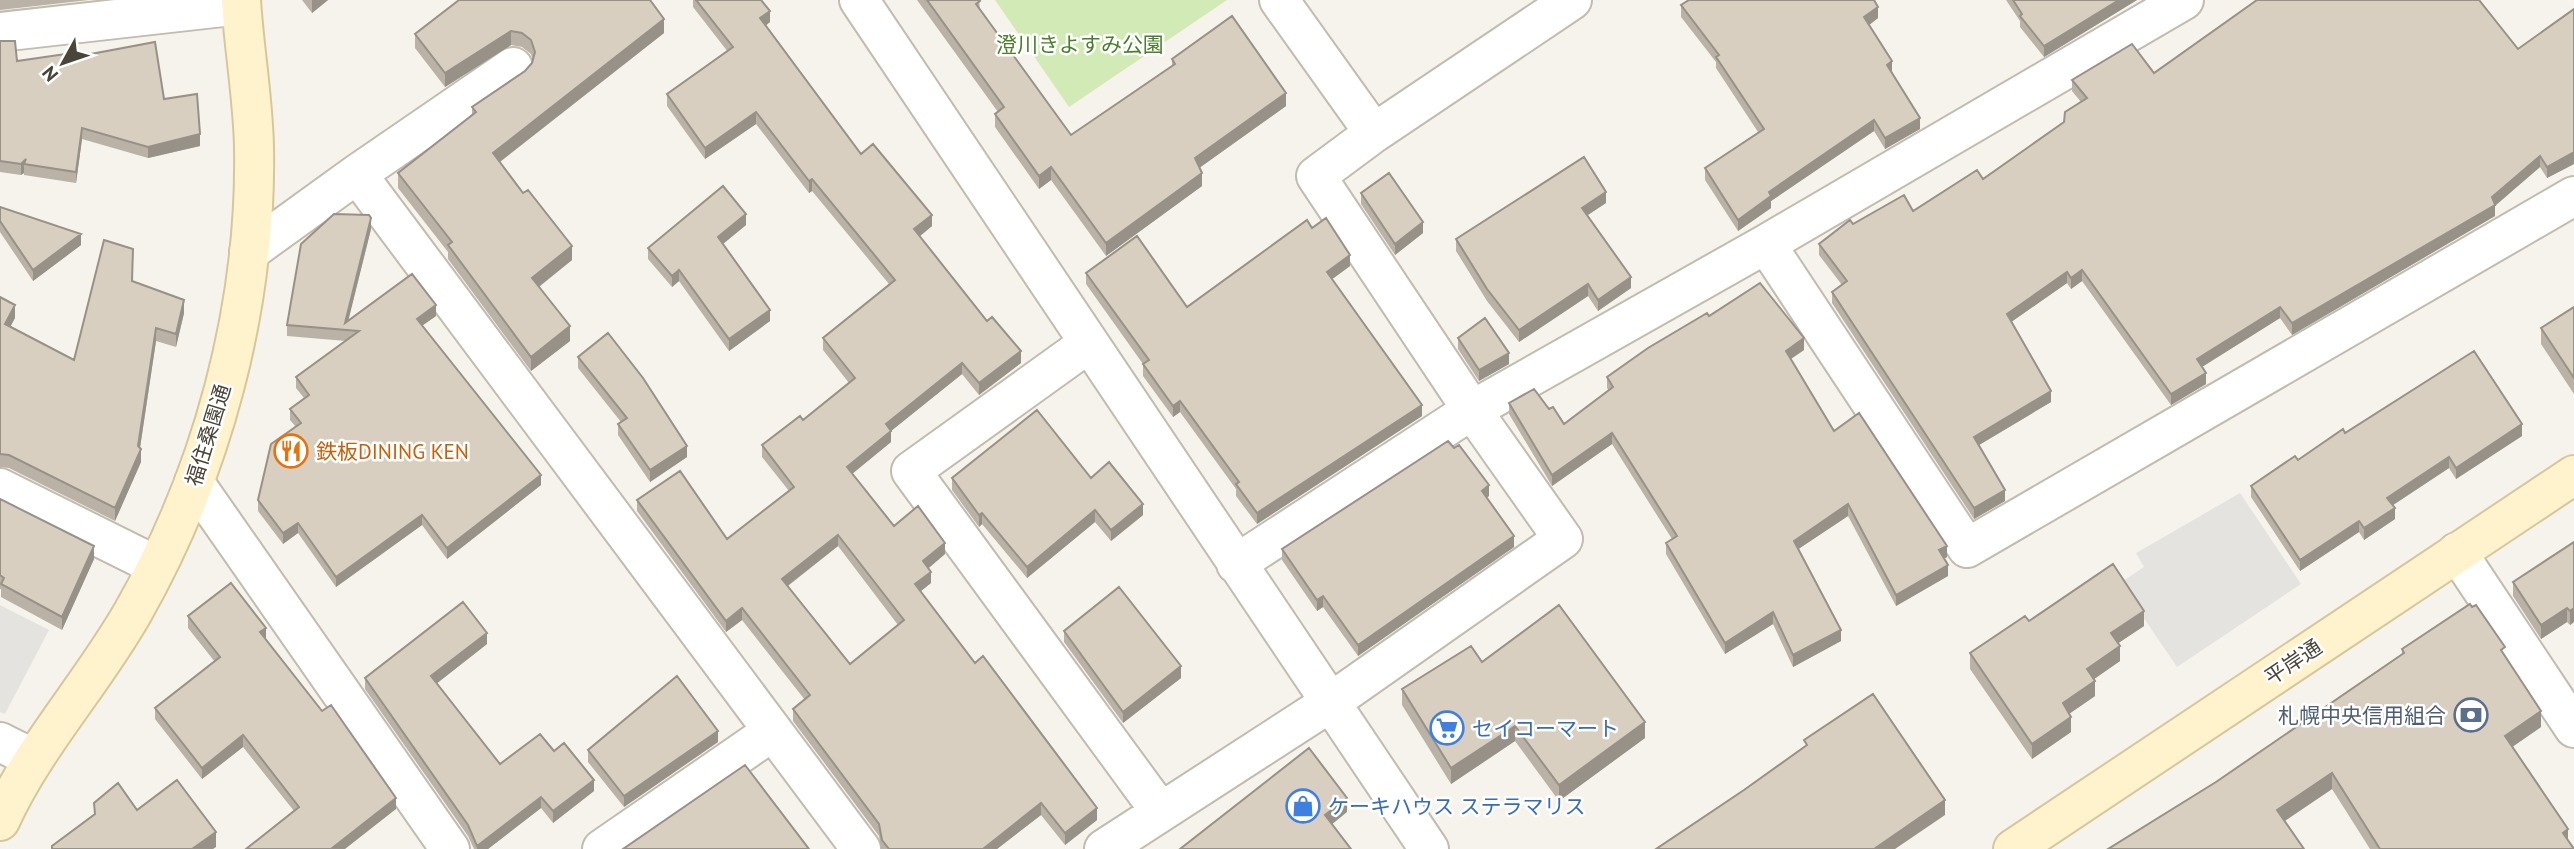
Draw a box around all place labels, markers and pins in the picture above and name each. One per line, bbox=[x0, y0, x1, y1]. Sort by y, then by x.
restaurant icon: 鉄板DINING KEN bbox=[272, 432, 310, 470]
place label: 鉄板DINING KEN bbox=[316, 438, 469, 465]
bank icon: 札幌中央信用組合 bbox=[2452, 696, 2490, 734]
place label: 札幌中央信用組合 bbox=[2278, 702, 2446, 729]
supermarket icon: セイコーマート bbox=[1428, 709, 1466, 747]
place label: セイコーマート bbox=[1472, 715, 1619, 742]
shop icon: ケーキハウス ステラマリス bbox=[1284, 787, 1322, 825]
place label: ケーキハウス ステラマリス bbox=[1328, 793, 1586, 820]

